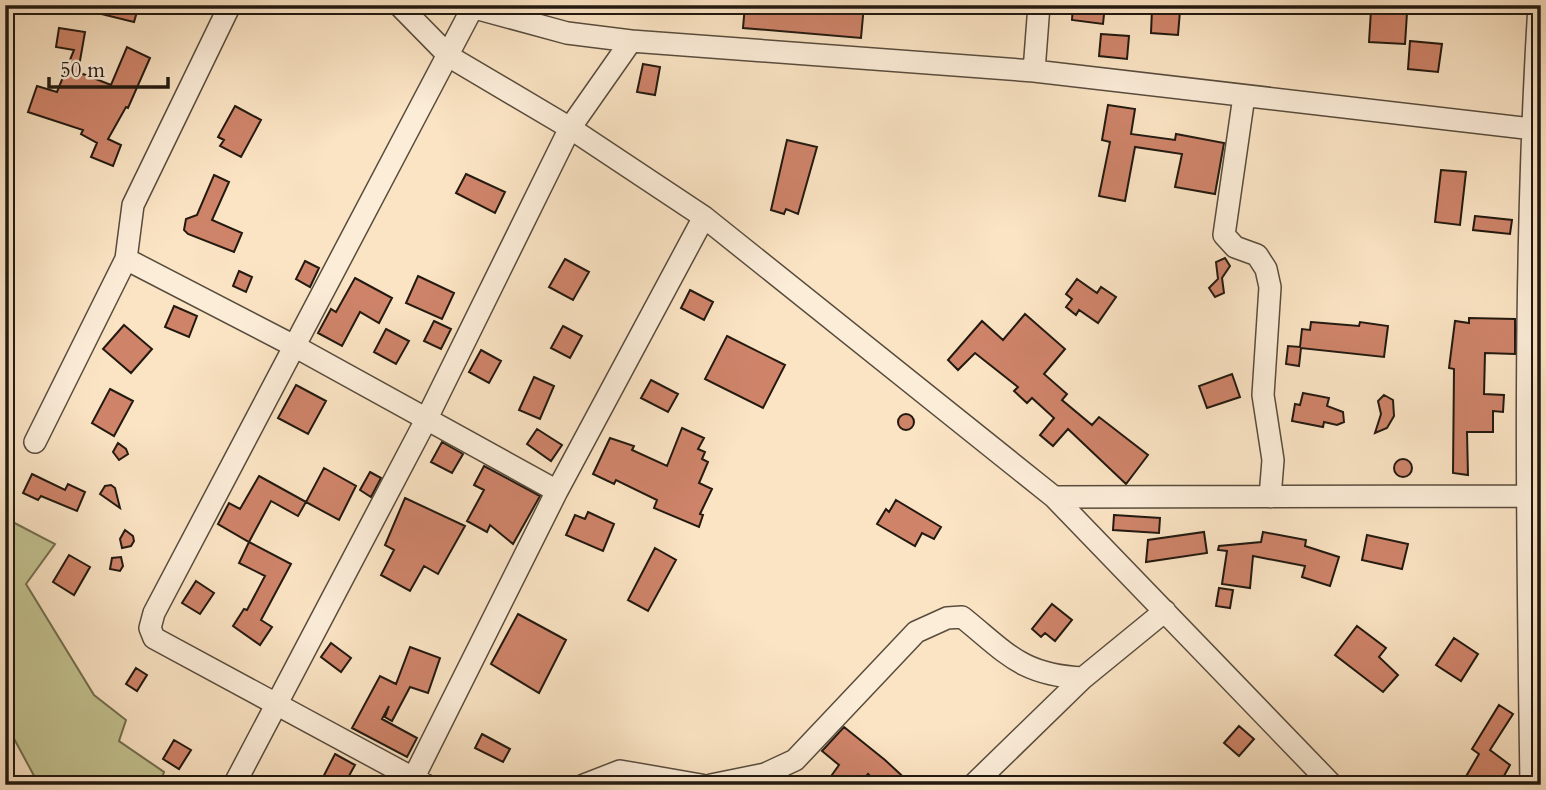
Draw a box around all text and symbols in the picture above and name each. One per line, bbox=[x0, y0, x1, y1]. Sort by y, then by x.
scale bar bbox=[49, 46, 168, 90]
text: 50 m bbox=[60, 56, 105, 85]

